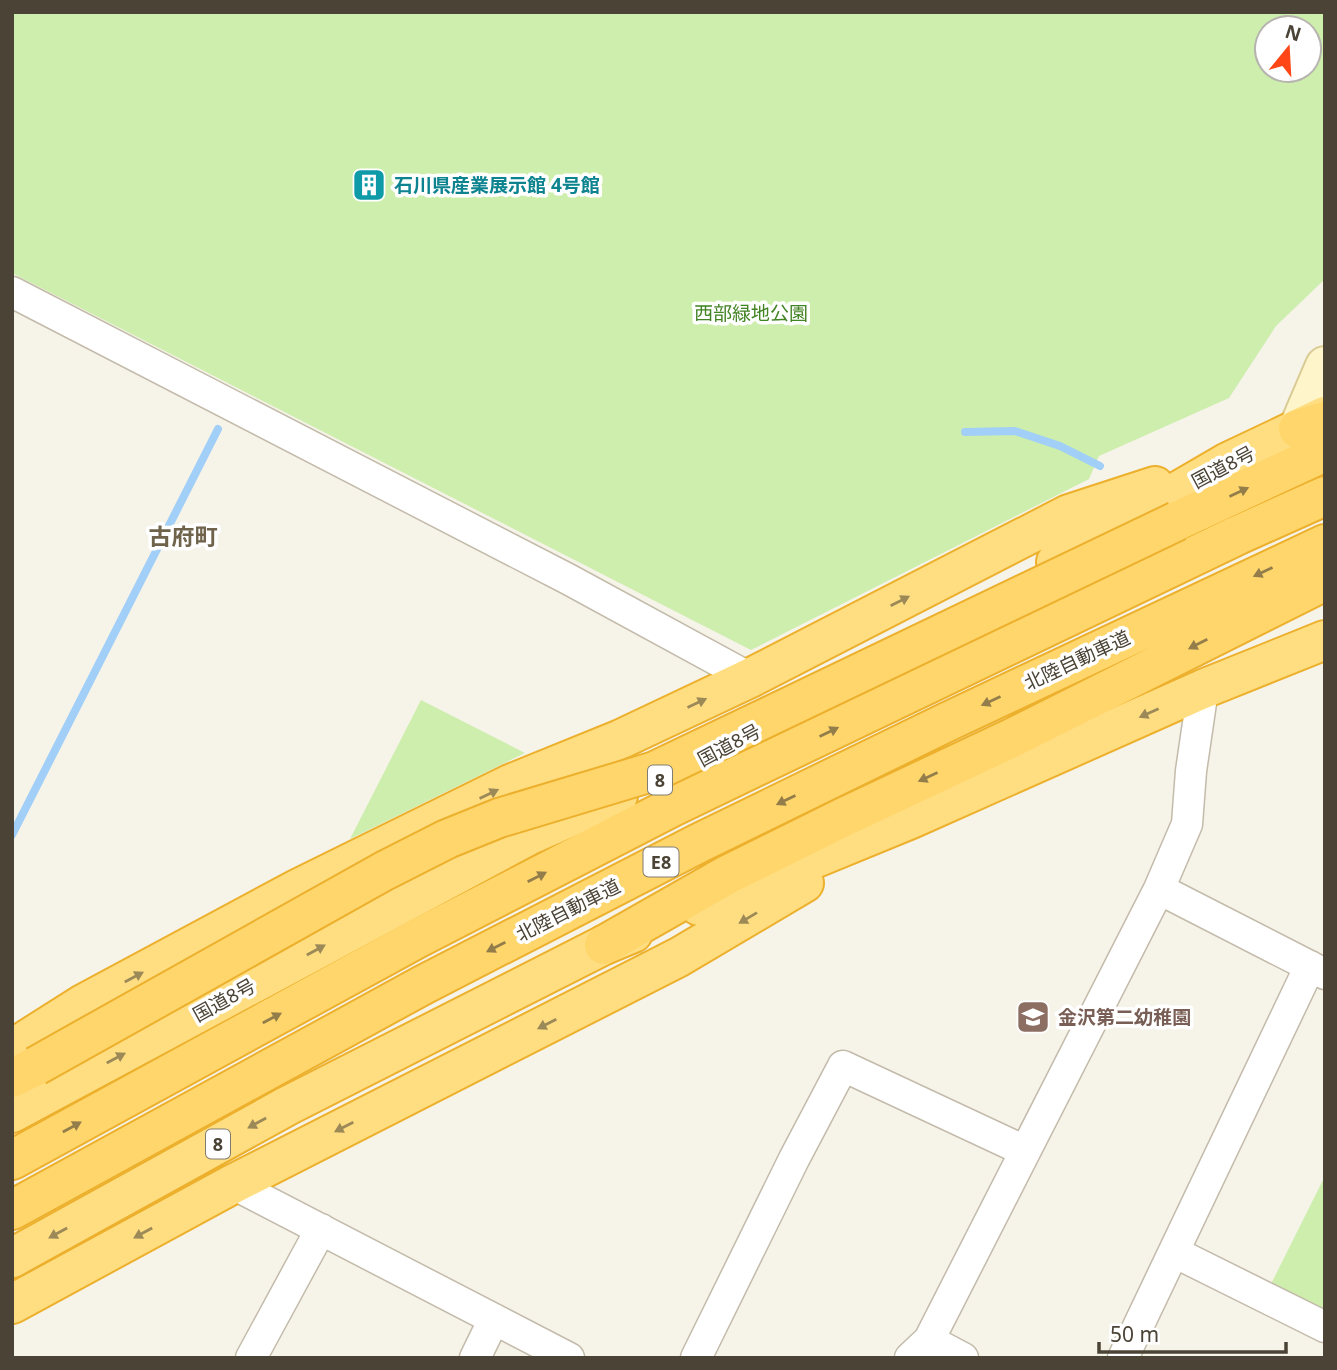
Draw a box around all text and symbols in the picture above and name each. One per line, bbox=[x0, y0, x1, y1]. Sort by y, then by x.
north arrow bbox=[1253, 14, 1323, 84]
text: N bbox=[1282, 18, 1305, 48]
building icon: 石川県産業展示館 4号館 bbox=[350, 166, 388, 204]
place label: 石川県産業展示館 4号館 bbox=[394, 172, 600, 198]
park label: 西部緑地公園 bbox=[694, 300, 808, 326]
street label: 国道8号 bbox=[1187, 440, 1259, 494]
one-way arrow bbox=[1229, 486, 1249, 498]
district label: 古府町 bbox=[149, 520, 218, 552]
one-way arrow bbox=[1252, 567, 1273, 578]
one-way arrow bbox=[890, 596, 910, 607]
street label: 北陸自動車道 bbox=[1020, 624, 1134, 696]
one-way arrow bbox=[1188, 639, 1208, 650]
one-way arrow bbox=[981, 695, 1001, 707]
one-way arrow bbox=[687, 698, 707, 709]
one-way arrow bbox=[1139, 707, 1159, 719]
street label: 国道8号 bbox=[693, 718, 765, 772]
one-way arrow bbox=[819, 726, 839, 737]
road number: 8 bbox=[648, 766, 672, 794]
one-way arrow bbox=[918, 771, 938, 783]
one-way arrow bbox=[479, 789, 499, 800]
one-way arrow bbox=[776, 795, 796, 806]
road number: E8 bbox=[644, 848, 678, 876]
one-way arrow bbox=[528, 871, 548, 883]
street label: 北陸自動車道 bbox=[511, 873, 625, 947]
one-way arrow bbox=[738, 911, 757, 924]
one-way arrow bbox=[486, 942, 506, 953]
one-way arrow bbox=[306, 944, 325, 956]
one-way arrow bbox=[124, 971, 144, 983]
street label: 国道8号 bbox=[188, 972, 260, 1028]
school or university icon: 金沢第二幼稚園 bbox=[1014, 998, 1052, 1036]
place label: 金沢第二幼稚園 bbox=[1058, 1004, 1191, 1030]
one-way arrow bbox=[262, 1012, 282, 1024]
one-way arrow bbox=[537, 1018, 557, 1030]
one-way arrow bbox=[106, 1052, 126, 1064]
one-way arrow bbox=[247, 1117, 267, 1129]
one-way arrow bbox=[62, 1121, 81, 1133]
one-way arrow bbox=[334, 1122, 354, 1133]
road number: 8 bbox=[206, 1129, 230, 1158]
one-way arrow bbox=[48, 1227, 67, 1239]
one-way arrow bbox=[133, 1227, 152, 1239]
scale bar bbox=[1099, 1310, 1286, 1354]
text: 50 m bbox=[1110, 1320, 1159, 1348]

